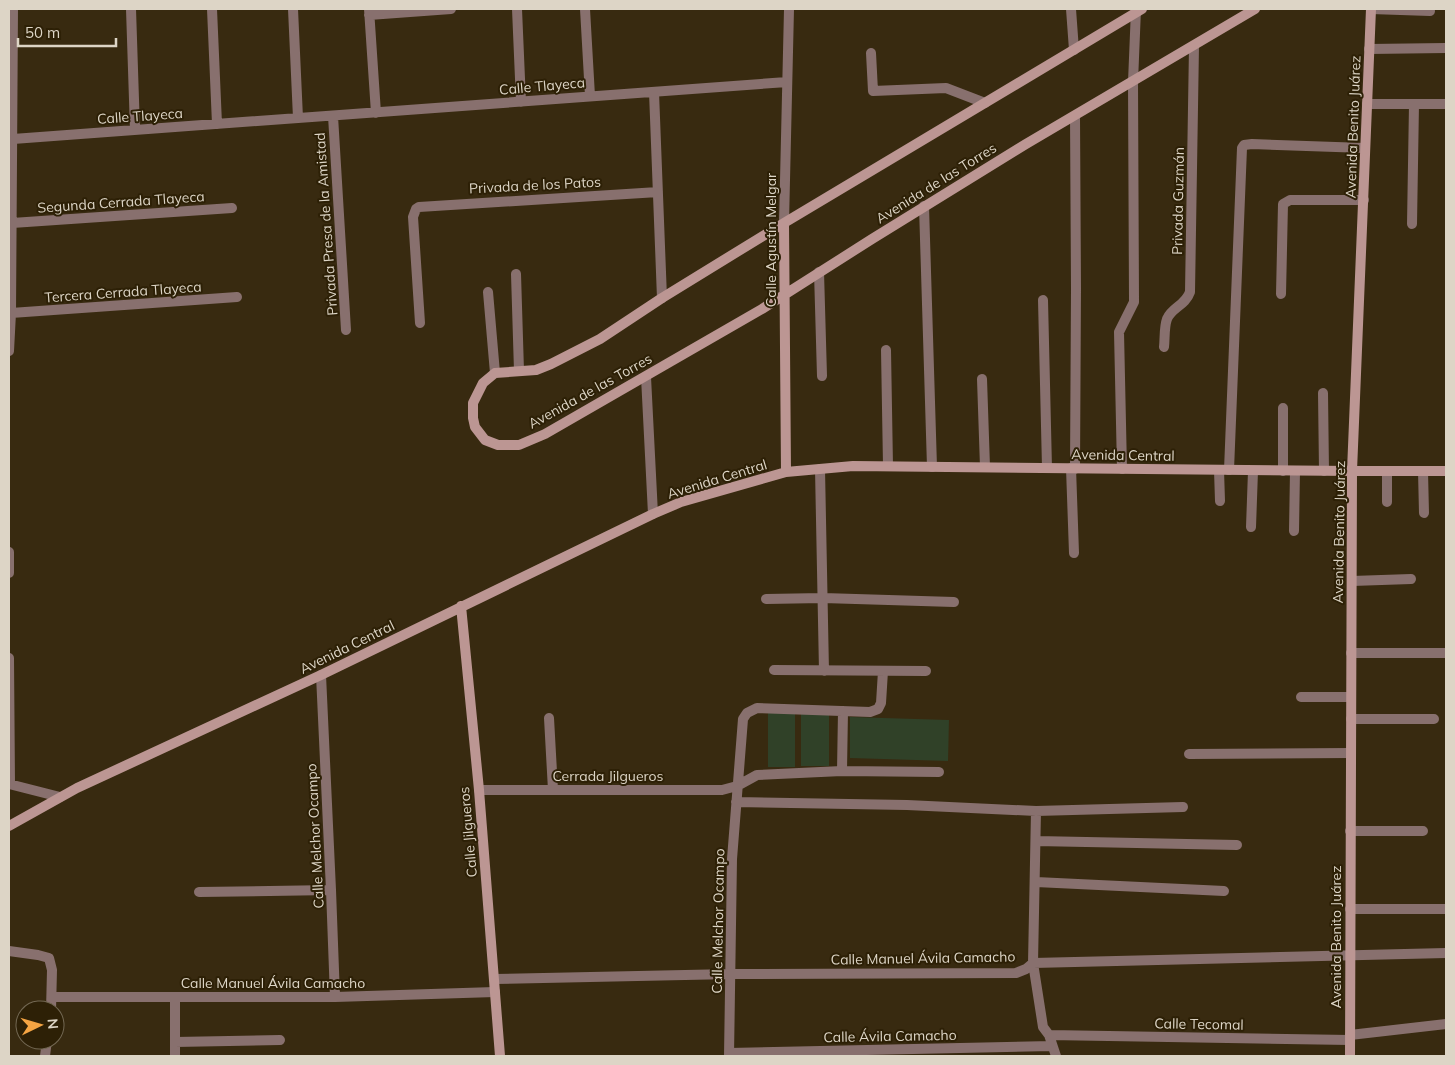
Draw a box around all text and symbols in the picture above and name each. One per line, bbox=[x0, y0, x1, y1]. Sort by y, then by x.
scale bar bbox=[18, 15, 115, 47]
text: 50 m bbox=[25, 23, 60, 42]
street label: Avenida Benito Juárez bbox=[1342, 55, 1364, 199]
street label: Calle Tlayeca bbox=[498, 73, 586, 99]
street label: Calle Tlayeca bbox=[96, 104, 184, 128]
street label: Privada Presa de la Amistad bbox=[311, 132, 341, 316]
street label: Avenida de las Torres bbox=[872, 139, 1000, 227]
street label: Privada Guzmán bbox=[1168, 147, 1188, 255]
street label: Calle Agustín Melgar bbox=[762, 172, 780, 307]
street label: Privada de los Patos bbox=[469, 173, 601, 197]
street label: Segunda Cerrada Tlayeca bbox=[37, 187, 205, 217]
street label: Tercera Cerrada Tlayeca bbox=[44, 278, 202, 306]
street label: Avenida de las Torres bbox=[525, 349, 655, 433]
street label: Avenida Central bbox=[1071, 445, 1175, 465]
street label: Avenida Central bbox=[665, 455, 769, 503]
street label: Avenida Benito Juárez bbox=[1329, 460, 1349, 604]
street label: Avenida Central bbox=[297, 616, 397, 678]
street label: Calle Melchor Ocampo bbox=[302, 763, 328, 909]
street label: Cerrada Jilgueros bbox=[553, 767, 664, 785]
street label: Calle Jilgueros bbox=[455, 786, 481, 878]
street label: Calle Melchor Ocampo bbox=[708, 848, 728, 994]
street label: Avenida Benito Juárez bbox=[1327, 866, 1345, 1008]
street label: Calle Manuel Ávila Camacho bbox=[831, 947, 1015, 969]
street label: Calle Manuel Ávila Camacho bbox=[181, 974, 365, 992]
north arrow bbox=[15, 1000, 65, 1050]
street label: Calle Tecomal bbox=[1154, 1014, 1244, 1034]
text: N bbox=[44, 1018, 62, 1030]
street label: Calle Ávila Camacho bbox=[823, 1026, 957, 1046]

